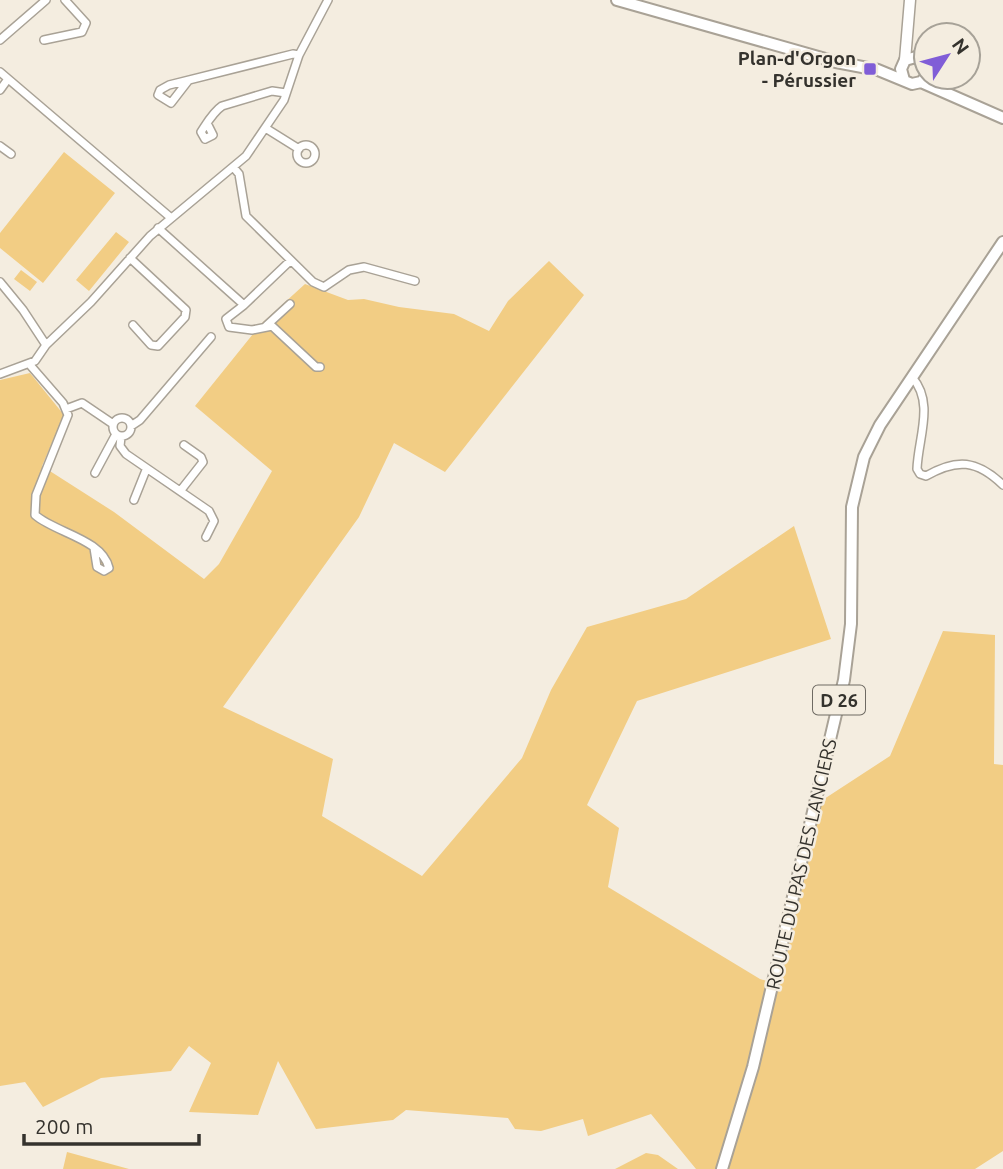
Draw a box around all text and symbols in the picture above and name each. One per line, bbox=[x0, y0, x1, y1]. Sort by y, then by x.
north arrow bbox=[912, 21, 982, 91]
text: N bbox=[948, 34, 974, 58]
place label: Plan-d'Orgon - Pérussier bbox=[738, 47, 856, 91]
marker: Plan-d'Orgon - Pérussier bbox=[862, 61, 878, 77]
road number: D 26 bbox=[813, 686, 865, 714]
street label: ROUTE DU PAS DES LANCIERS bbox=[761, 736, 841, 992]
scale bar bbox=[24, 1102, 200, 1146]
text: 200 m bbox=[35, 1114, 93, 1138]

